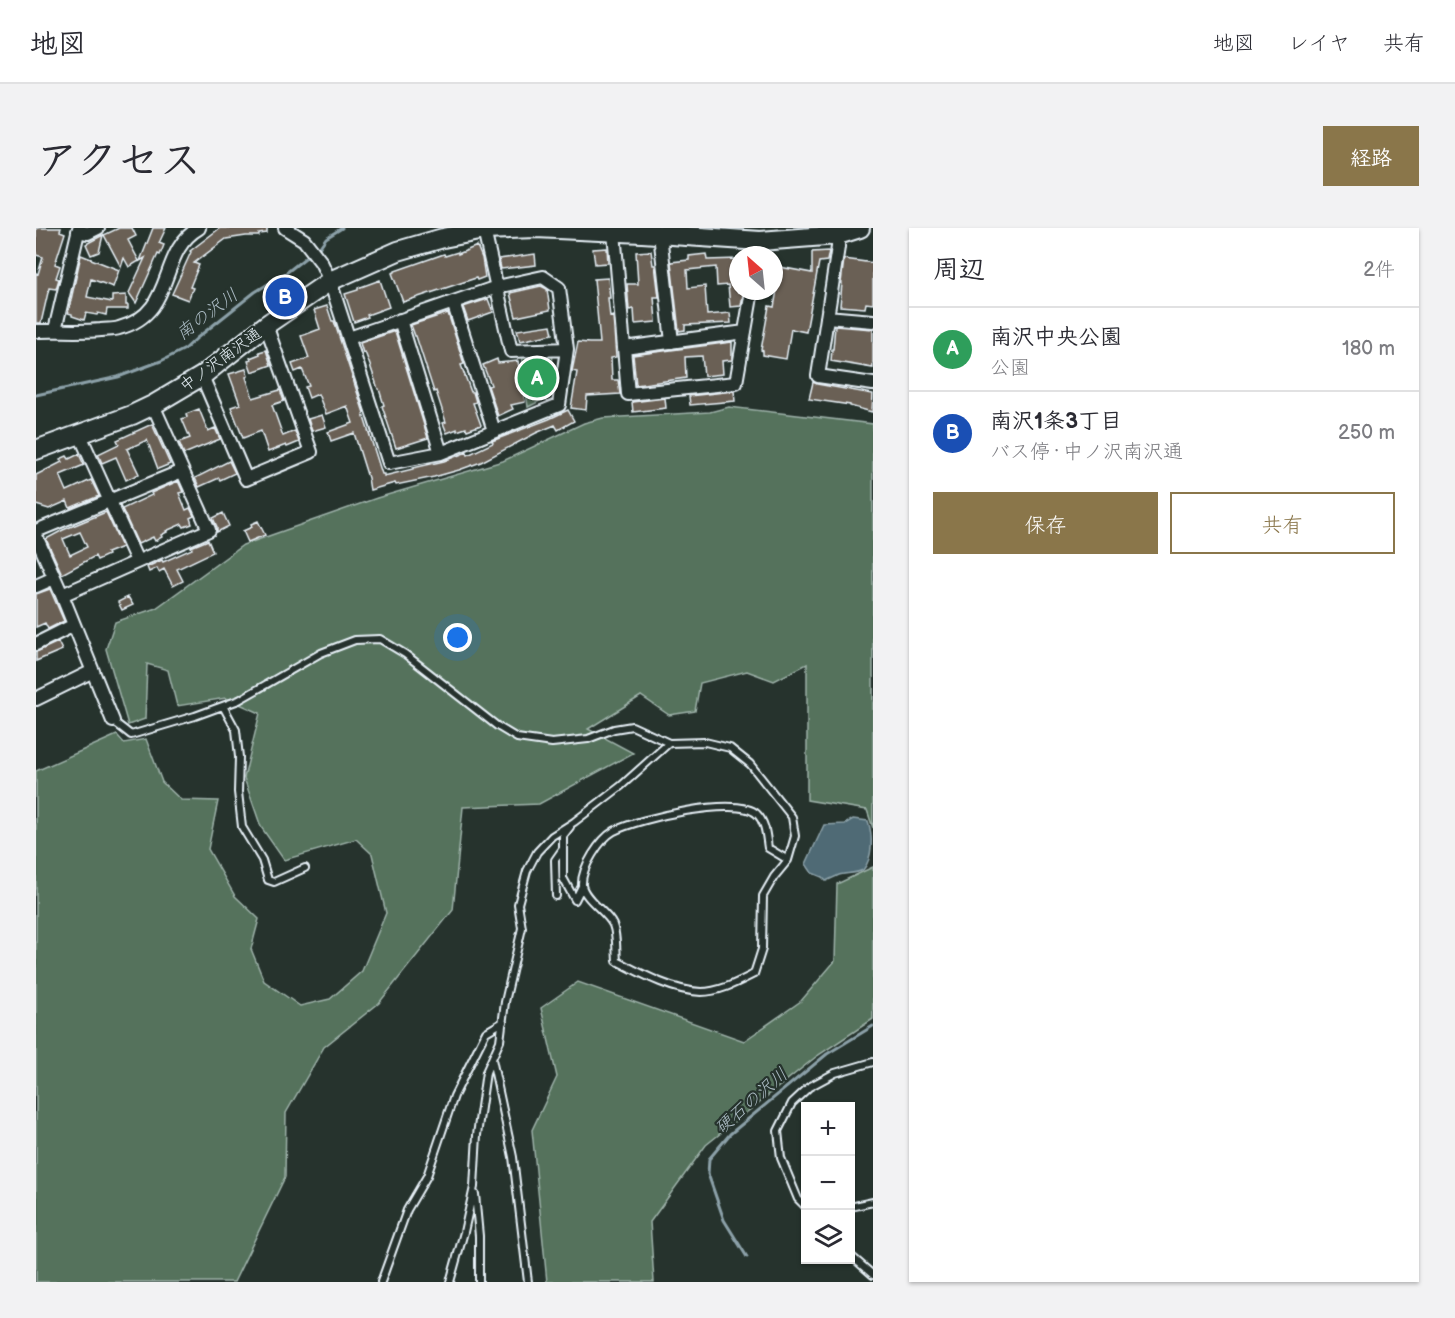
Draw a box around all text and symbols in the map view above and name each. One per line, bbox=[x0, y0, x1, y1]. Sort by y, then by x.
text: 地図 bbox=[30, 28, 86, 61]
text: 地図 bbox=[1213, 31, 1255, 56]
text: レイヤ bbox=[1288, 31, 1350, 56]
text: 共有 bbox=[1383, 31, 1425, 56]
button: 経路 bbox=[1323, 126, 1419, 186]
text: アクセス bbox=[36, 136, 201, 187]
north arrow bbox=[729, 246, 783, 300]
text: 周辺 bbox=[933, 255, 985, 286]
text: 2件 bbox=[1363, 258, 1395, 282]
pin: B bbox=[266, 274, 304, 320]
water label: 南の沢川 bbox=[172, 284, 242, 344]
street label: 中ノ沢南沢通 bbox=[176, 324, 265, 396]
text: 南沢中央公園 bbox=[990, 324, 1122, 351]
text: A bbox=[946, 337, 959, 361]
text: 180 m bbox=[1342, 337, 1395, 361]
pin: A bbox=[518, 356, 556, 400]
text: 公園 bbox=[990, 356, 1030, 380]
text: 南沢1条3丁目 bbox=[990, 408, 1122, 435]
text: B bbox=[945, 421, 960, 445]
text: 250 m bbox=[1338, 421, 1395, 445]
text: バス停 · 中ノ沢南沢通 bbox=[990, 440, 1183, 464]
button: 保存 bbox=[933, 492, 1158, 554]
button: 共有 bbox=[1170, 492, 1395, 554]
your location bbox=[443, 623, 472, 652]
water label: 硬石の沢川 bbox=[710, 1064, 792, 1139]
map controls bbox=[801, 1102, 855, 1264]
button: + bbox=[801, 1102, 855, 1156]
button: − bbox=[801, 1156, 855, 1210]
button: layers bbox=[801, 1210, 855, 1264]

